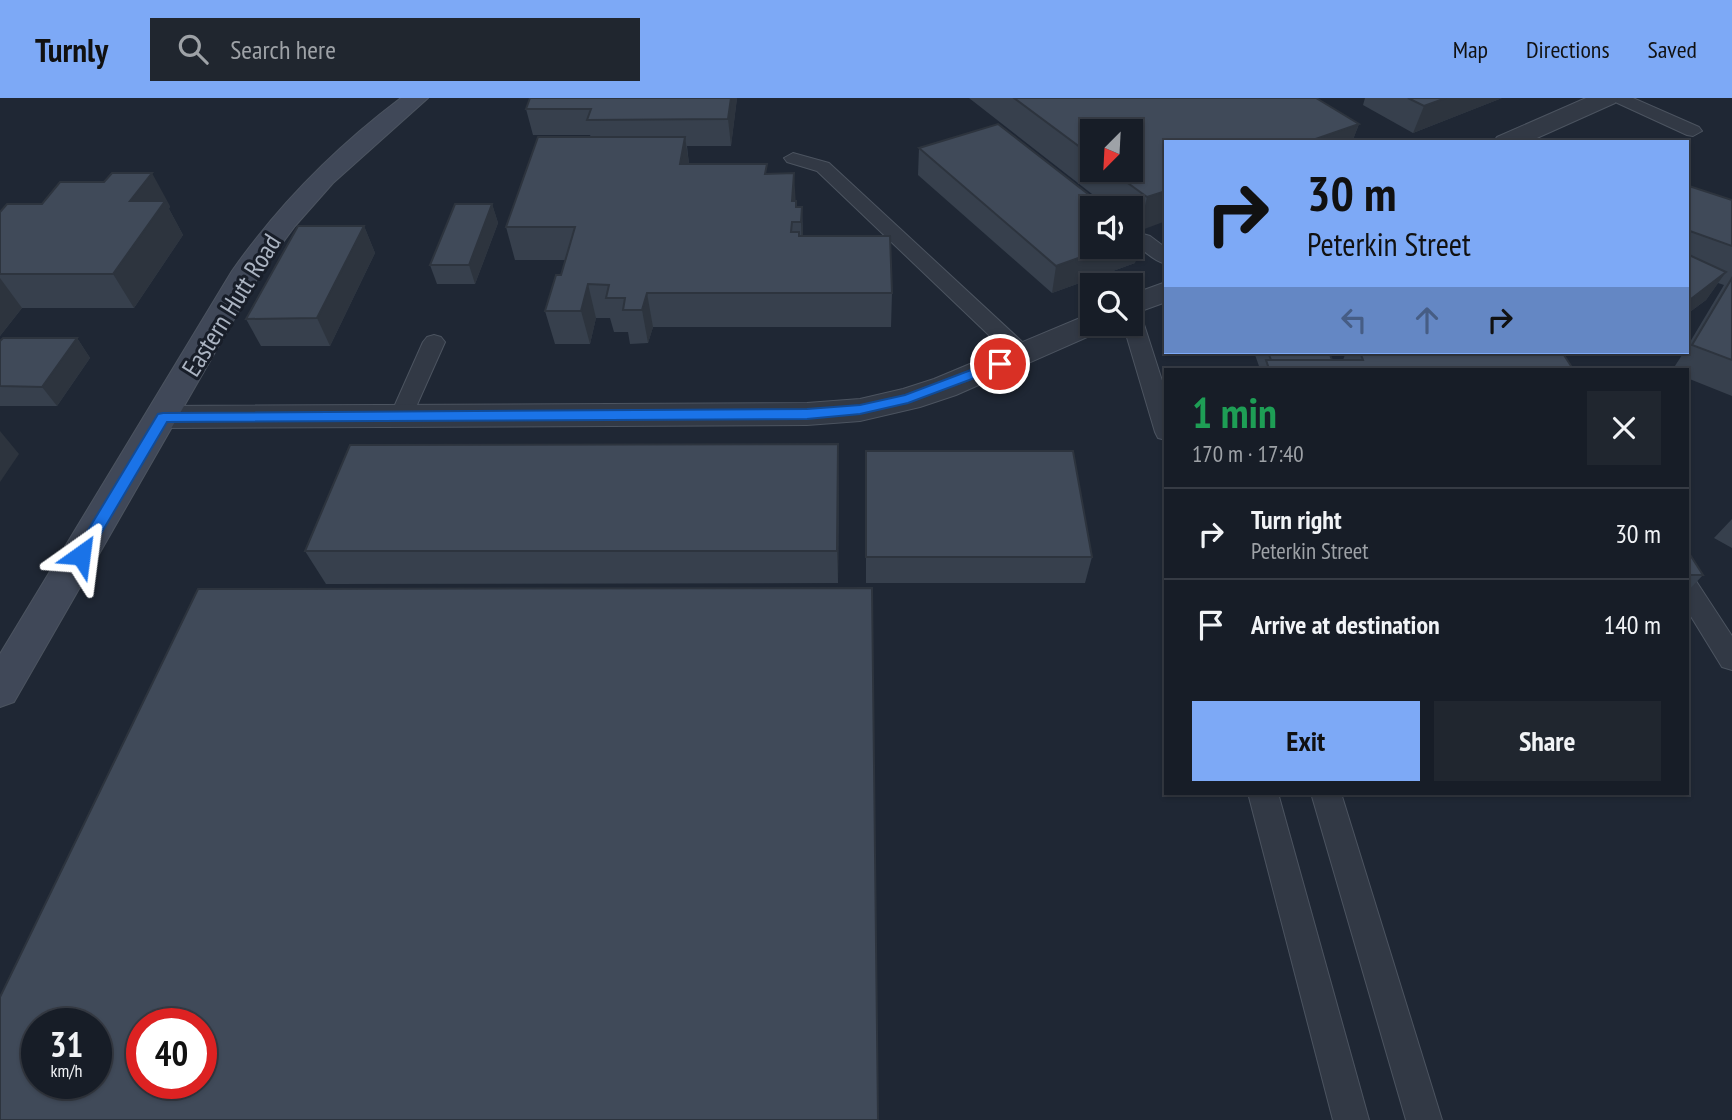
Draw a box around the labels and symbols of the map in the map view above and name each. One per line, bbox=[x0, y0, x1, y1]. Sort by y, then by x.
north arrow bbox=[1080, 119, 1143, 182]
street label: Eastern Hutt Road bbox=[174, 228, 288, 382]
pin bbox=[970, 334, 1030, 394]
position arrow bbox=[44, 518, 118, 592]
speed limit sign: 40 bbox=[126, 1008, 217, 1099]

